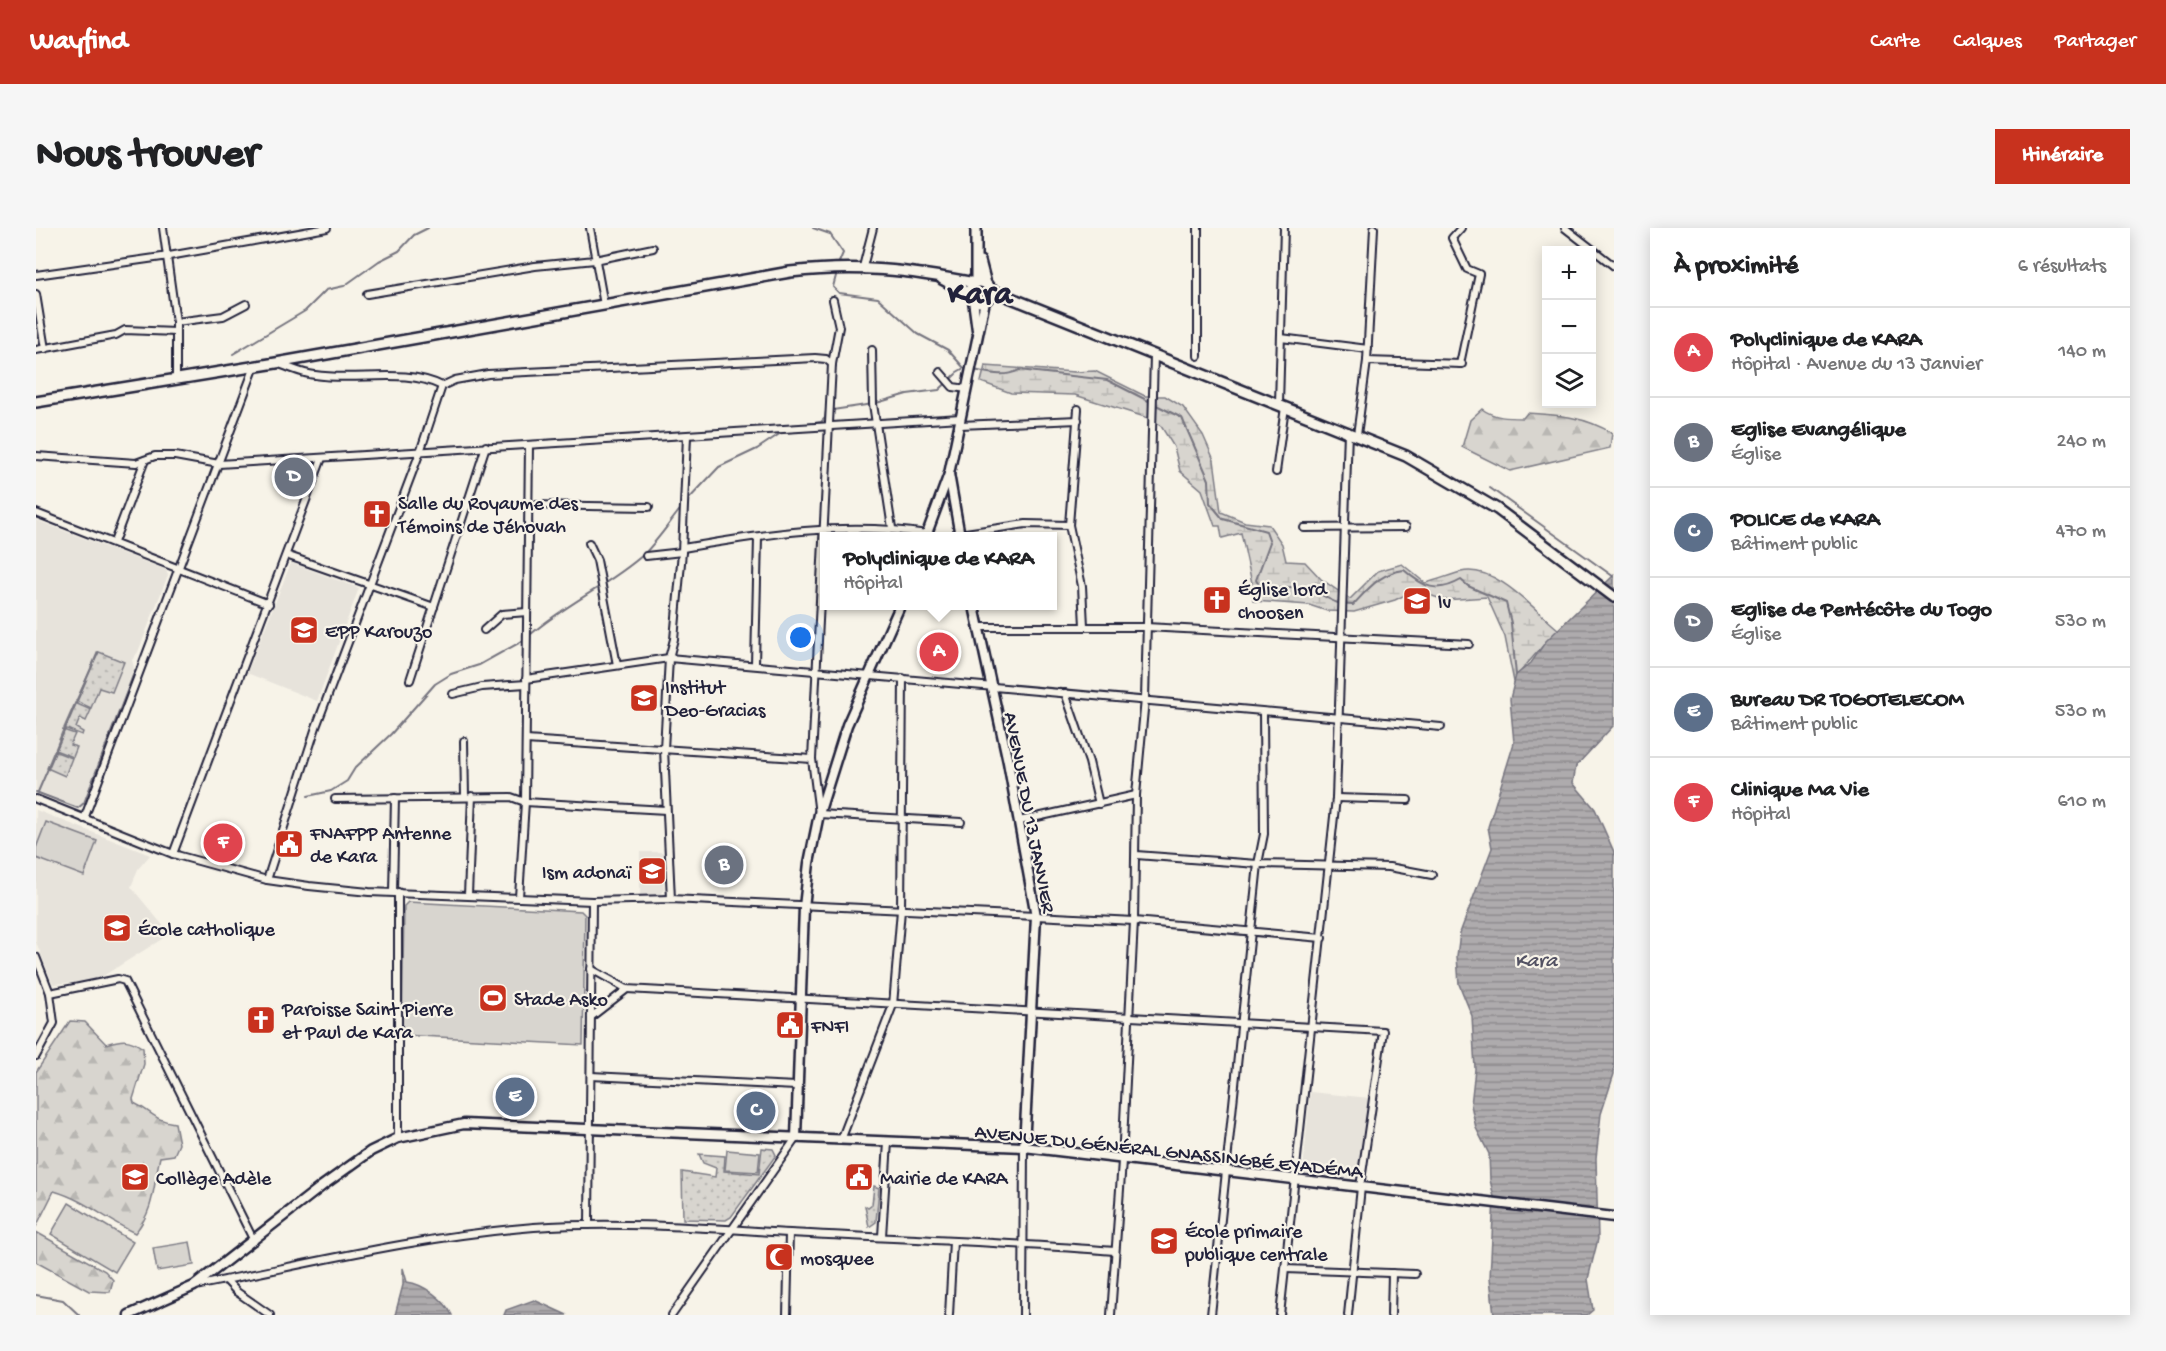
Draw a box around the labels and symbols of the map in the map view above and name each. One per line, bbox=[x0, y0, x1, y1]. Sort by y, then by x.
district label: Kara bbox=[947, 277, 1014, 315]
pin: D bbox=[274, 454, 314, 500]
place label: Salle du Royaume des Témoins de Jéhovah bbox=[397, 494, 579, 540]
church icon: Salle du Royaume des Témoins de Jéhovah bbox=[361, 498, 393, 530]
place label: Église lord choosen bbox=[1238, 579, 1329, 626]
church icon: Église lord choosen bbox=[1201, 584, 1233, 616]
school or university icon: lv bbox=[1401, 585, 1433, 617]
place label: lv bbox=[1438, 593, 1451, 616]
school or university icon: EPP Karouzo bbox=[288, 614, 320, 646]
place label: EPP Karouzo bbox=[325, 622, 432, 645]
your location bbox=[786, 623, 815, 652]
pin: A bbox=[920, 630, 958, 674]
place label: Institut Deo-Gracias bbox=[663, 678, 766, 724]
school or university icon: Institut Deo-Gracias bbox=[628, 682, 660, 714]
street label: AVENUE DU 13 JANVIER bbox=[997, 710, 1059, 916]
pin: F bbox=[204, 820, 243, 866]
place label: FNAFPP Antenne de Kara bbox=[309, 824, 452, 870]
public building icon: FNAFPP Antenne de Kara bbox=[273, 828, 305, 860]
pin: B bbox=[704, 842, 744, 888]
school or university icon: Ism adonaï bbox=[636, 855, 668, 887]
place label: Ism adonaï bbox=[542, 863, 633, 886]
school or university icon: École catholique bbox=[101, 912, 133, 944]
place label: École catholique bbox=[138, 919, 275, 943]
water label: Kara bbox=[1515, 950, 1558, 975]
sports icon: Stade Asko bbox=[477, 982, 509, 1014]
place label: Stade Asko bbox=[514, 990, 608, 1013]
place label: Paroisse Saint Pierre et Paul de Kara bbox=[281, 1000, 454, 1046]
church icon: Paroisse Saint Pierre et Paul de Kara bbox=[245, 1004, 277, 1036]
public building icon: FNFI bbox=[774, 1009, 806, 1041]
place label: FNFI bbox=[810, 1017, 849, 1040]
pin: E bbox=[496, 1074, 534, 1120]
pin: C bbox=[736, 1088, 776, 1134]
street label: AVENUE DU GÉNÉRAL GNASSINGBÉ EYADÉMA bbox=[973, 1121, 1365, 1185]
school or university icon: Collège Adèle bbox=[119, 1161, 151, 1193]
public building icon: Mairie de KARA bbox=[843, 1161, 875, 1193]
place label: Collège Adèle bbox=[156, 1169, 272, 1192]
place label: Mairie de KARA bbox=[880, 1169, 1009, 1192]
place label: École primaire publique centrale bbox=[1184, 1221, 1328, 1268]
school or university icon: École primaire publique centrale bbox=[1148, 1225, 1180, 1257]
mosque icon: mosquee bbox=[763, 1241, 795, 1273]
place label: mosquee bbox=[800, 1249, 875, 1272]

